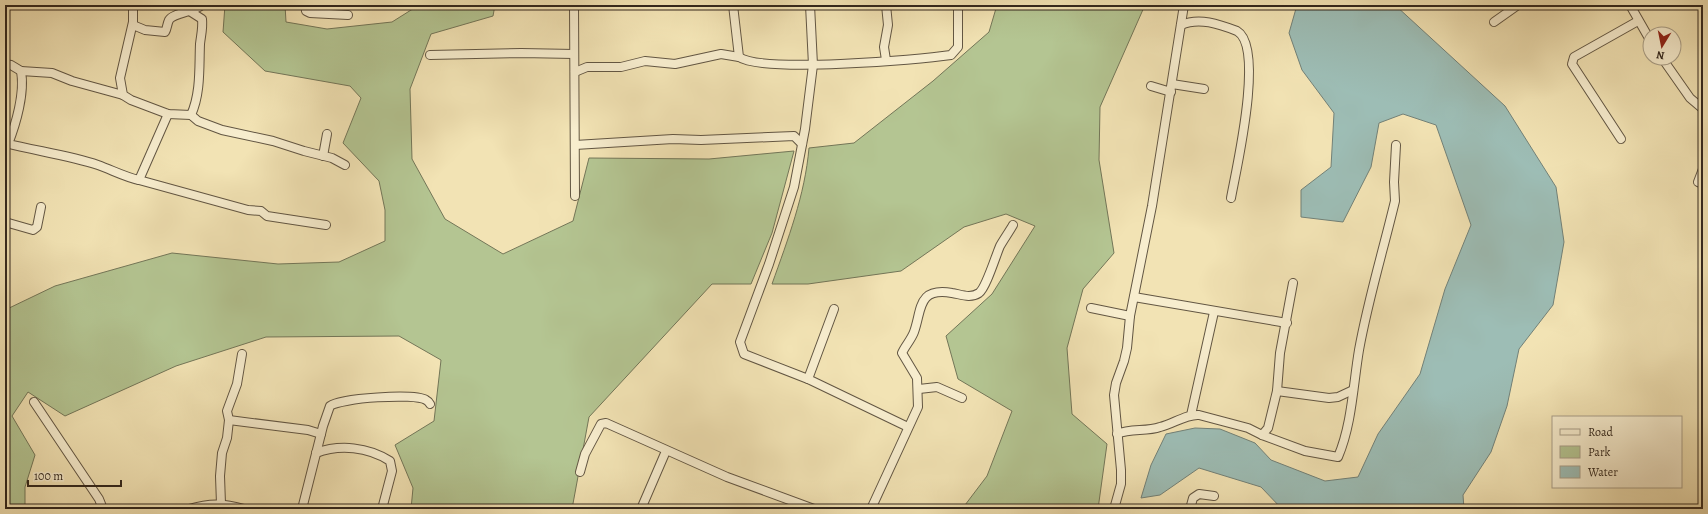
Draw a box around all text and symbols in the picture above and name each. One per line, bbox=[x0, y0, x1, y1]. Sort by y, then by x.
north arrow bbox=[1642, 26, 1682, 66]
text: N bbox=[1655, 47, 1666, 63]
legend bbox=[1552, 416, 1682, 488]
text: Road bbox=[1588, 424, 1614, 440]
text: Park bbox=[1588, 444, 1611, 460]
scale bar bbox=[28, 462, 121, 488]
text: Water bbox=[1587, 464, 1618, 480]
text: 100 m bbox=[34, 468, 63, 484]

